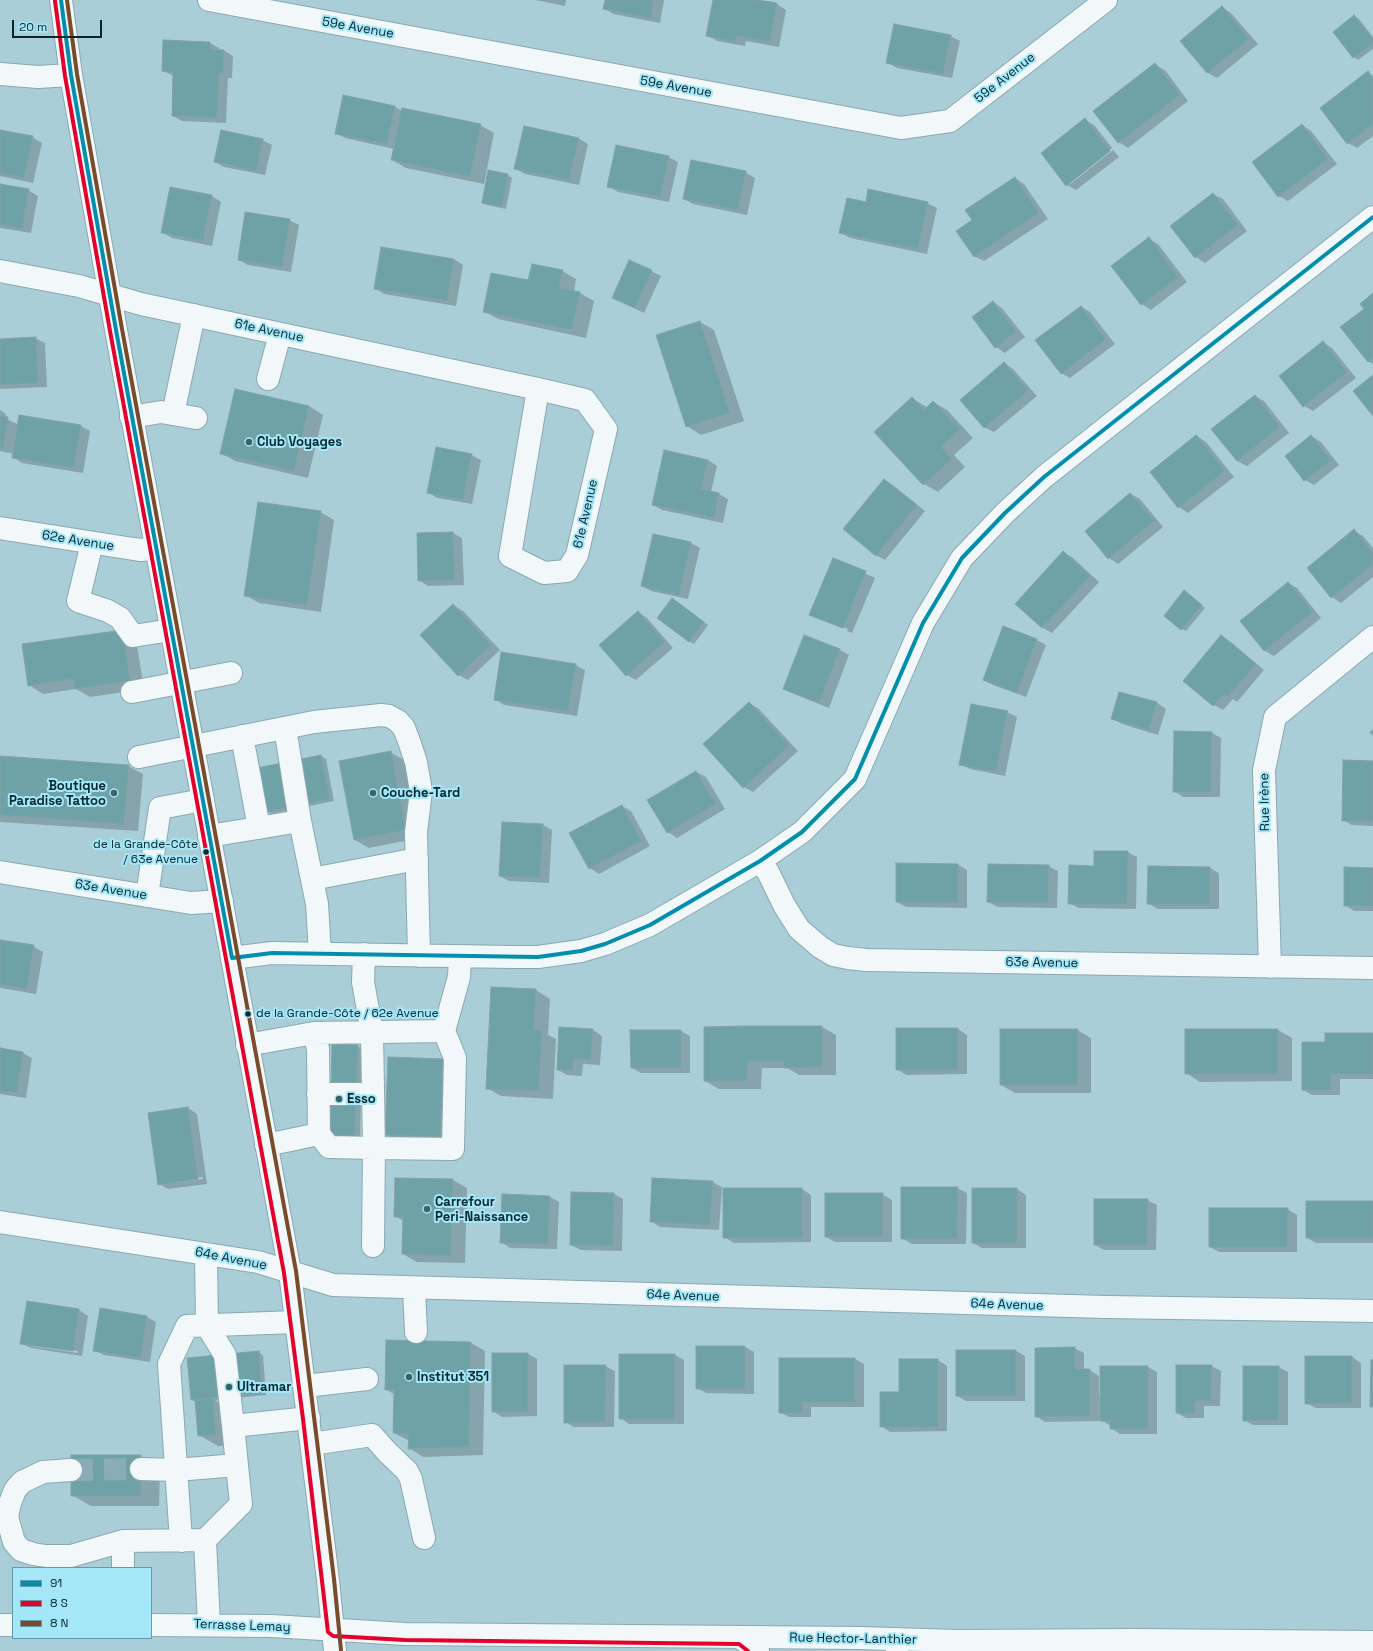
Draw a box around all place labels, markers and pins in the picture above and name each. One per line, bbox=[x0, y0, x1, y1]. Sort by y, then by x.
place label: Club Voyages bbox=[257, 434, 342, 450]
marker: Club Voyages bbox=[244, 437, 254, 447]
place label: Boutique Paradise Tattoo bbox=[9, 778, 106, 809]
place label: Couche-Tard bbox=[381, 785, 460, 801]
marker: Boutique Paradise Tattoo bbox=[109, 788, 119, 798]
marker: Couche-Tard bbox=[368, 788, 378, 798]
place label: de la Grande-Côte / 63e Avenue bbox=[93, 838, 198, 866]
marker: de la Grande-Côte / 63e Avenue bbox=[201, 847, 211, 857]
place label: de la Grande-Côte / 62e Avenue bbox=[256, 1007, 439, 1021]
marker: de la Grande-Côte / 62e Avenue bbox=[243, 1009, 253, 1019]
place label: Esso bbox=[347, 1091, 376, 1107]
marker: Esso bbox=[334, 1094, 344, 1104]
place label: Carrefour Peri-Naissance bbox=[435, 1194, 528, 1225]
marker: Carrefour Peri-Naissance bbox=[422, 1204, 432, 1214]
place label: Institut 351 bbox=[417, 1369, 489, 1385]
marker: Institut 351 bbox=[404, 1372, 414, 1382]
place label: Ultramar bbox=[237, 1379, 291, 1395]
marker: Ultramar bbox=[224, 1382, 234, 1392]

